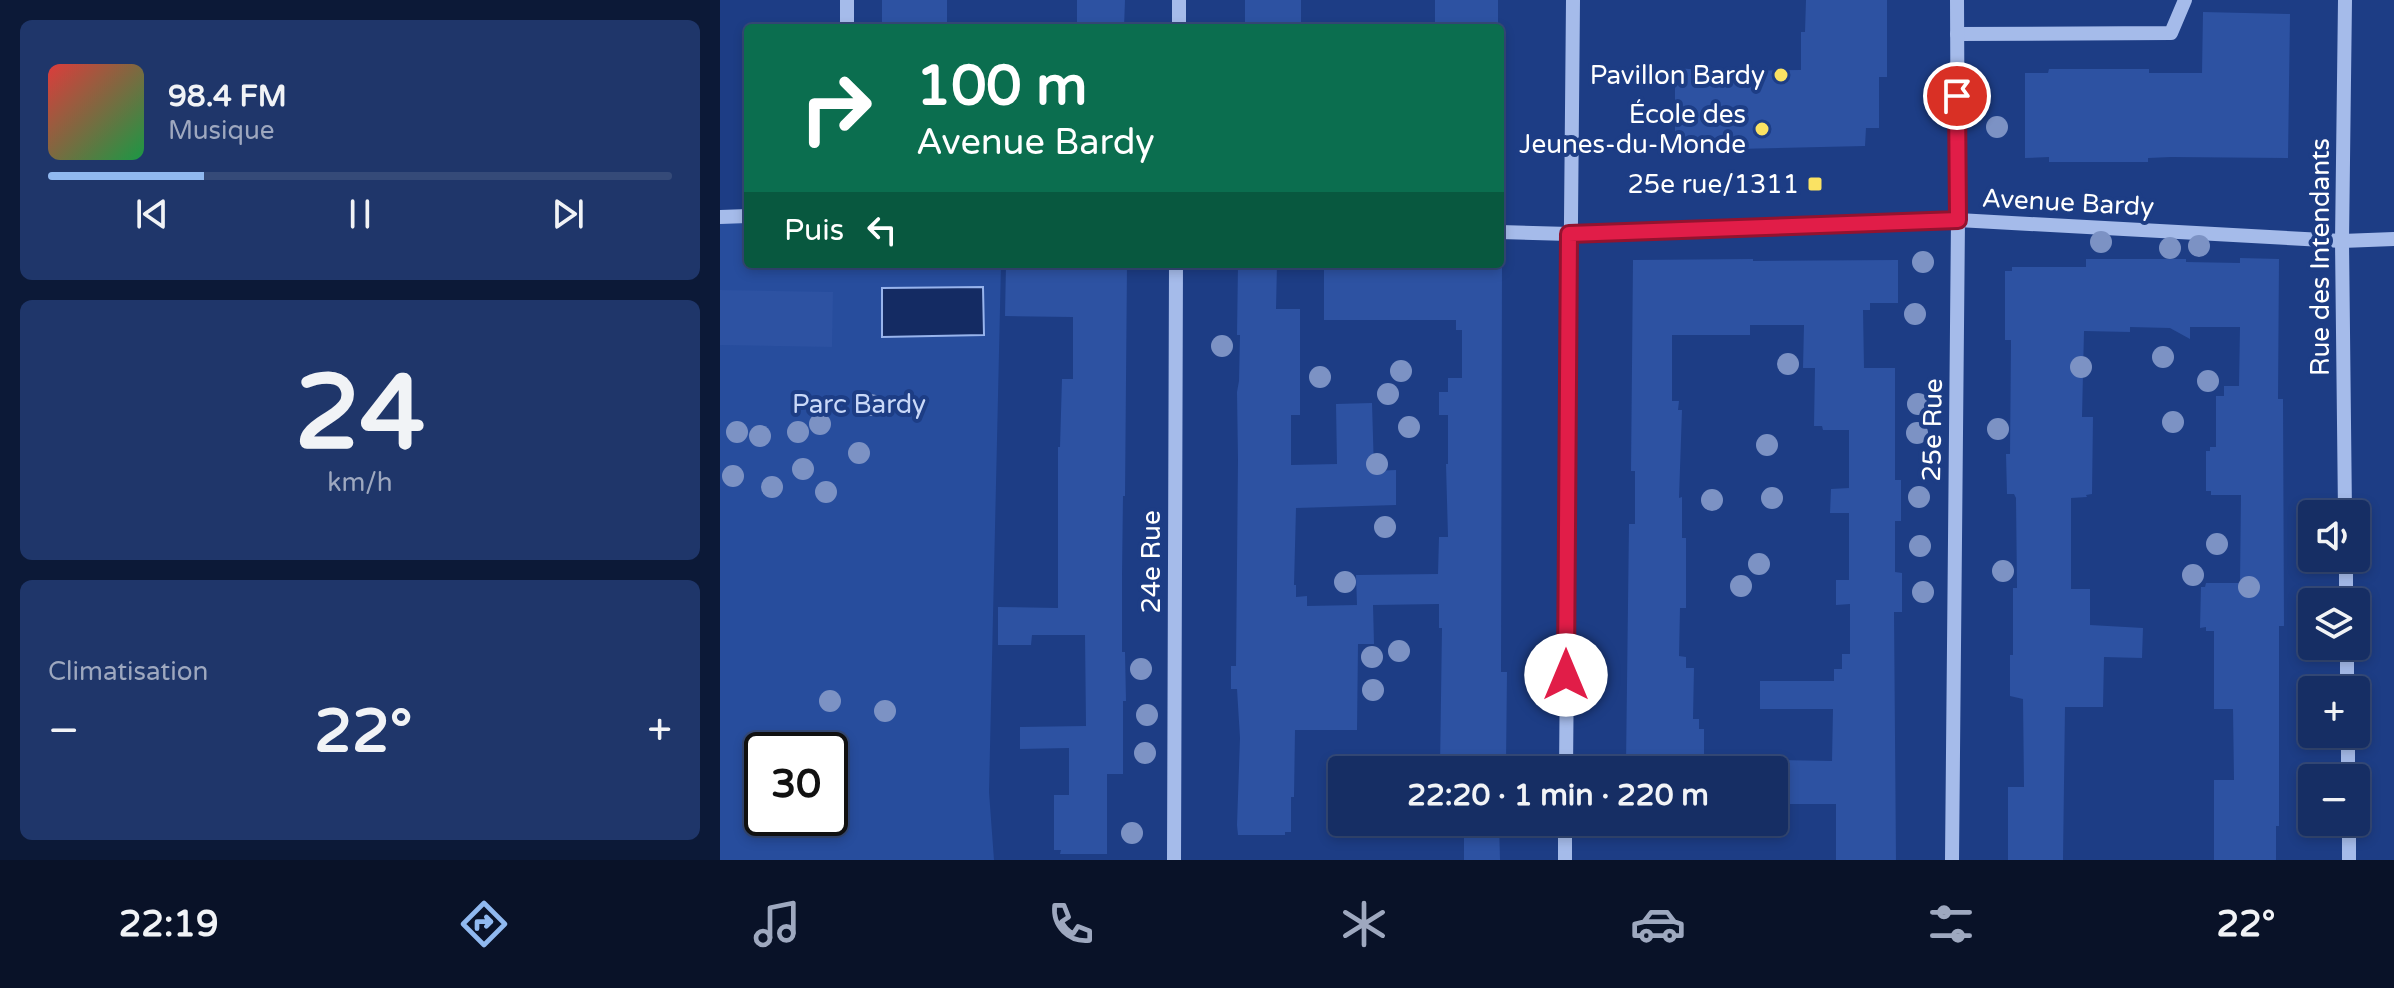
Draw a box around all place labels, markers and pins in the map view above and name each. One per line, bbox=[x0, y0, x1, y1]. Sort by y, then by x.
place label: Pavillon Bardy bbox=[1590, 60, 1765, 91]
pin bbox=[1923, 62, 1991, 130]
marker: Pavillon Bardy bbox=[1772, 66, 1790, 84]
place label: École des Jeunes-du-Monde bbox=[1519, 99, 1746, 160]
marker: École des Jeunes-du-Monde bbox=[1753, 120, 1771, 138]
place label: 25e rue/1311 bbox=[1628, 169, 1799, 200]
marker: 25e rue/1311 bbox=[1806, 175, 1824, 193]

